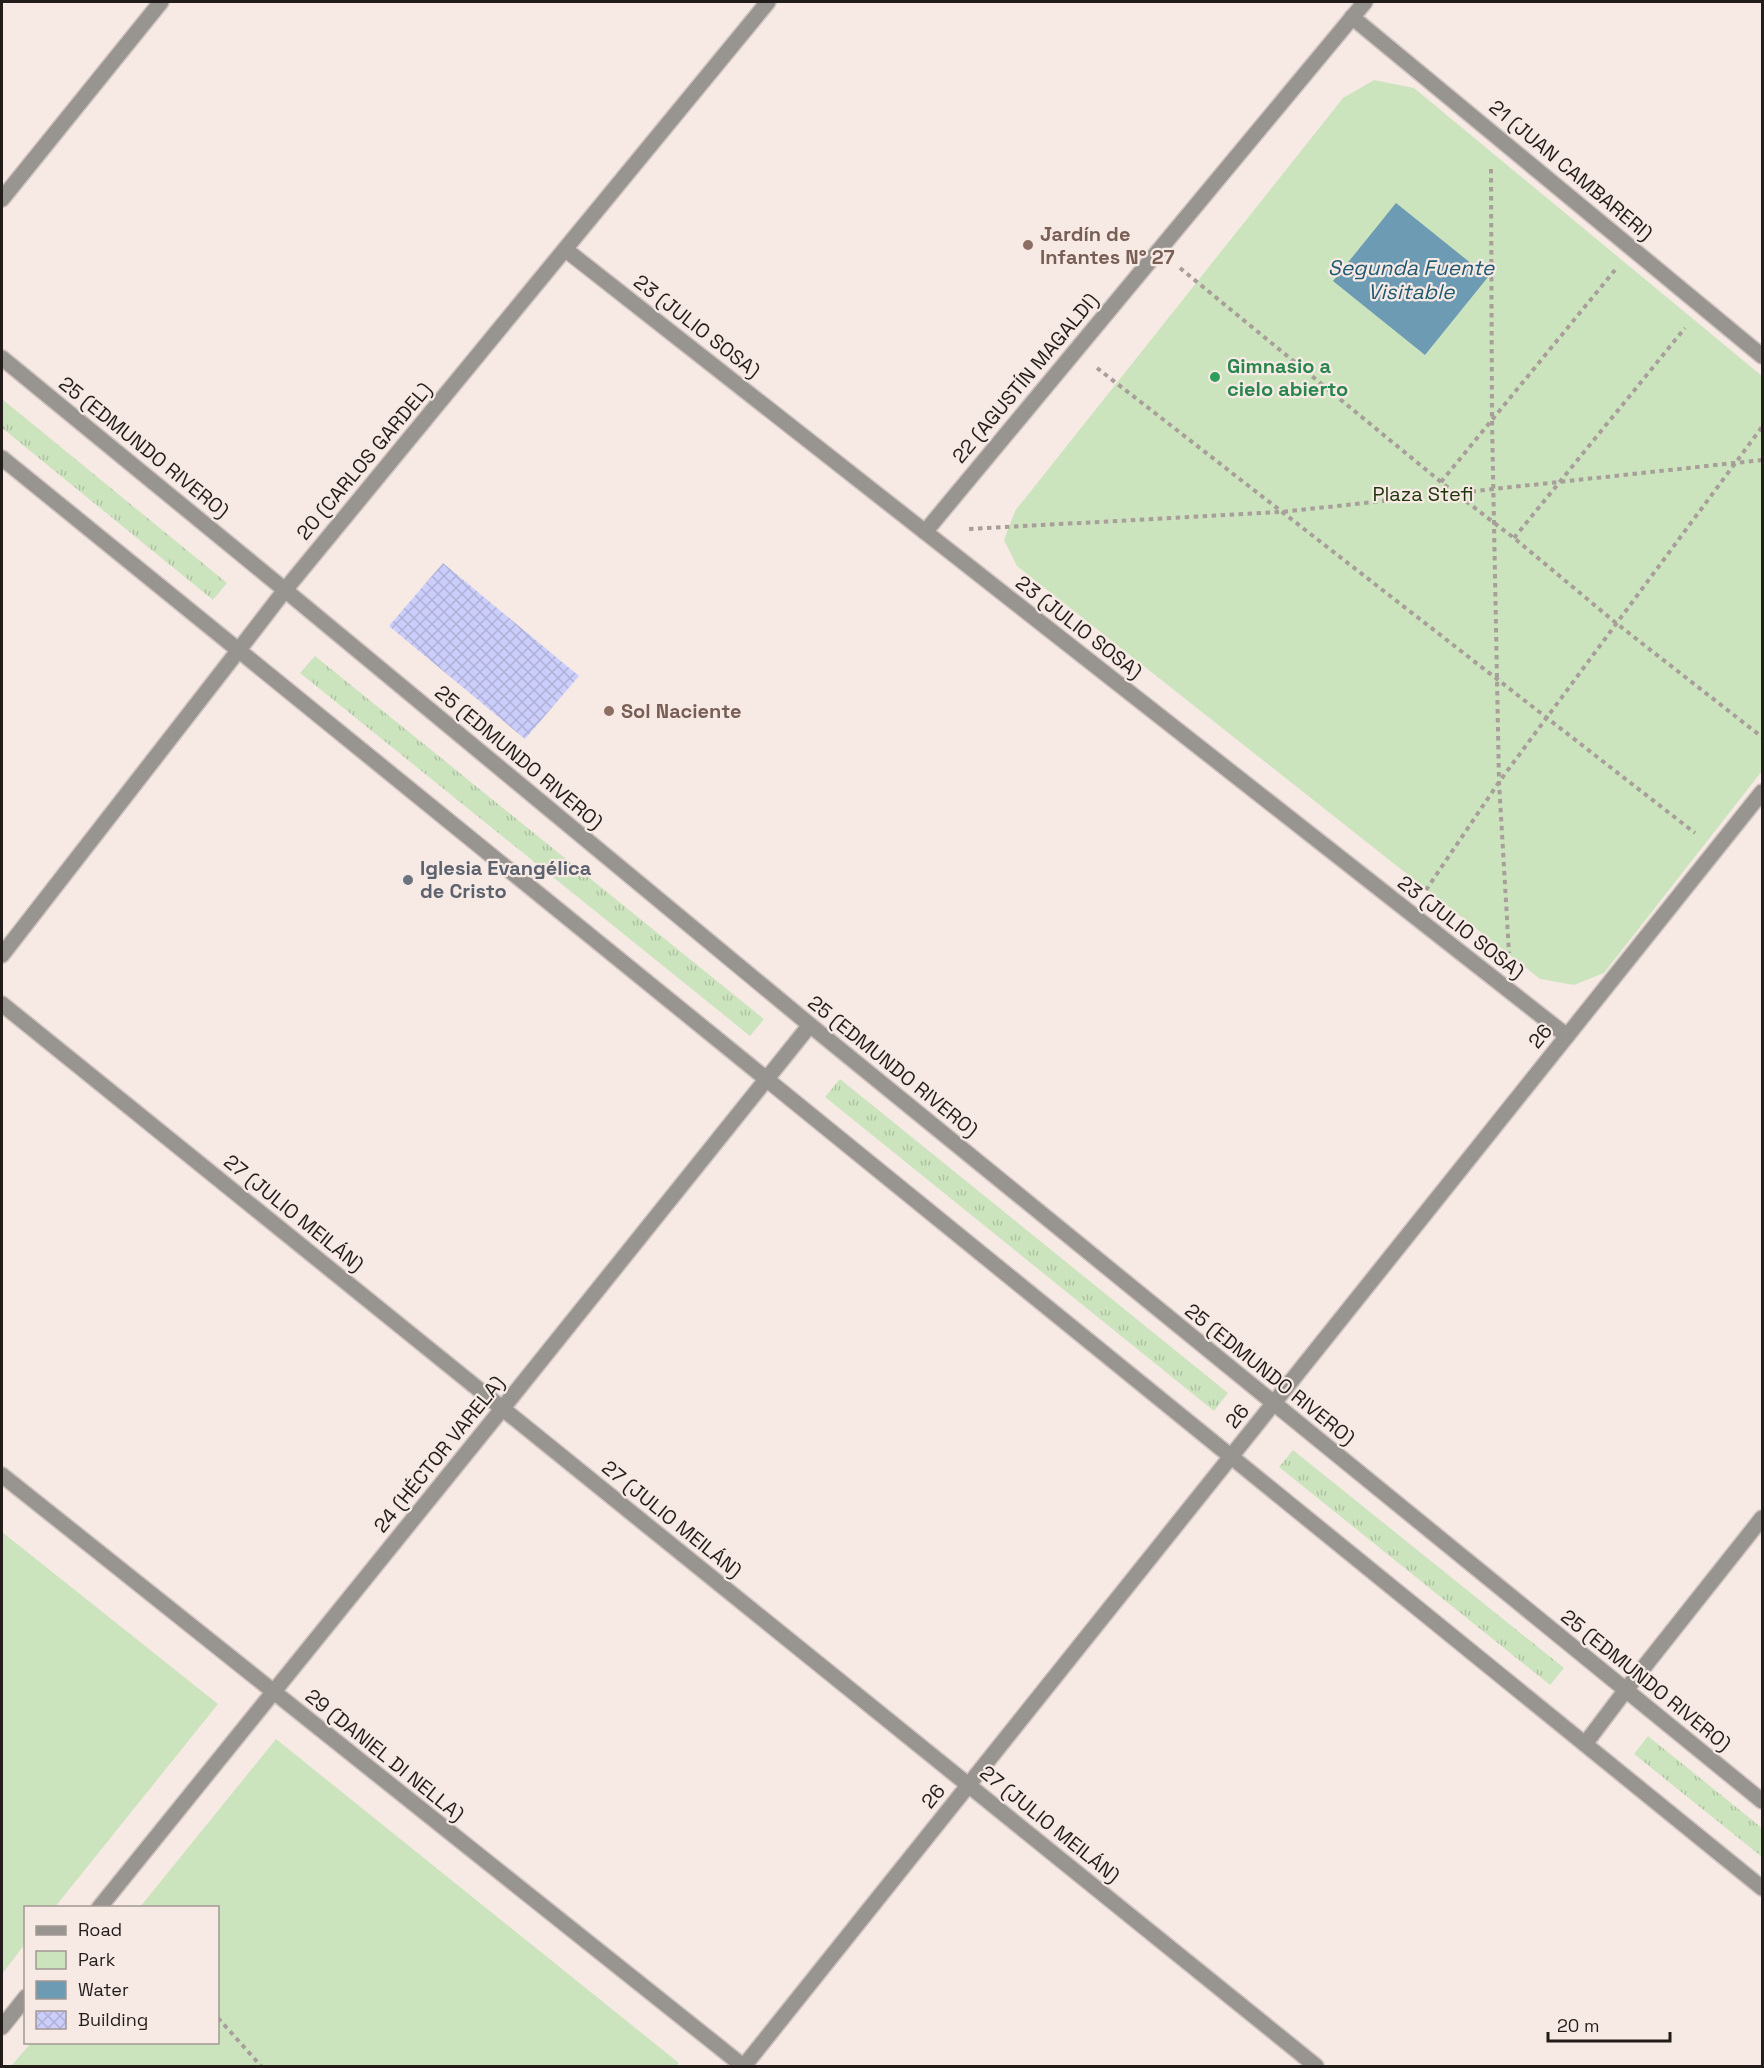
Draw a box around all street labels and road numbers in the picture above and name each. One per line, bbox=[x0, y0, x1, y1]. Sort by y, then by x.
street label: 21 (JUAN CAMBARERI) bbox=[1484, 94, 1658, 246]
street label: 23 (JULIO SOSA) bbox=[628, 268, 766, 384]
street label: 22 (AGUSTÍN MAGALDI) bbox=[946, 288, 1104, 468]
street label: 25 (EDMUNDO RIVERO) bbox=[54, 370, 234, 524]
street label: 20 (CARLOS GARDEL) bbox=[290, 377, 438, 545]
street label: 23 (JULIO SOSA) bbox=[1010, 569, 1148, 685]
street label: 25 (EDMUNDO RIVERO) bbox=[430, 679, 608, 835]
street label: 23 (JULIO SOSA) bbox=[1392, 869, 1530, 985]
street label: 25 (EDMUNDO RIVERO) bbox=[803, 989, 983, 1143]
street label: 26 bbox=[1522, 1018, 1558, 1054]
street label: 27 (JULIO MEILÁN) bbox=[219, 1149, 369, 1277]
street label: 25 (EDMUNDO RIVERO) bbox=[1180, 1297, 1360, 1451]
street label: 24 (HÉCTOR VARELA) bbox=[368, 1370, 510, 1538]
street label: 26 bbox=[1219, 1398, 1255, 1434]
street label: 27 (JULIO MEILÁN) bbox=[597, 1455, 747, 1583]
street label: 25 (EDMUNDO RIVERO) bbox=[1556, 1603, 1736, 1757]
street label: 29 (DANIEL DI NELLA) bbox=[300, 1683, 470, 1827]
street label: 27 (JULIO MEILÁN) bbox=[975, 1760, 1125, 1888]
street label: 26 bbox=[915, 1778, 951, 1814]

